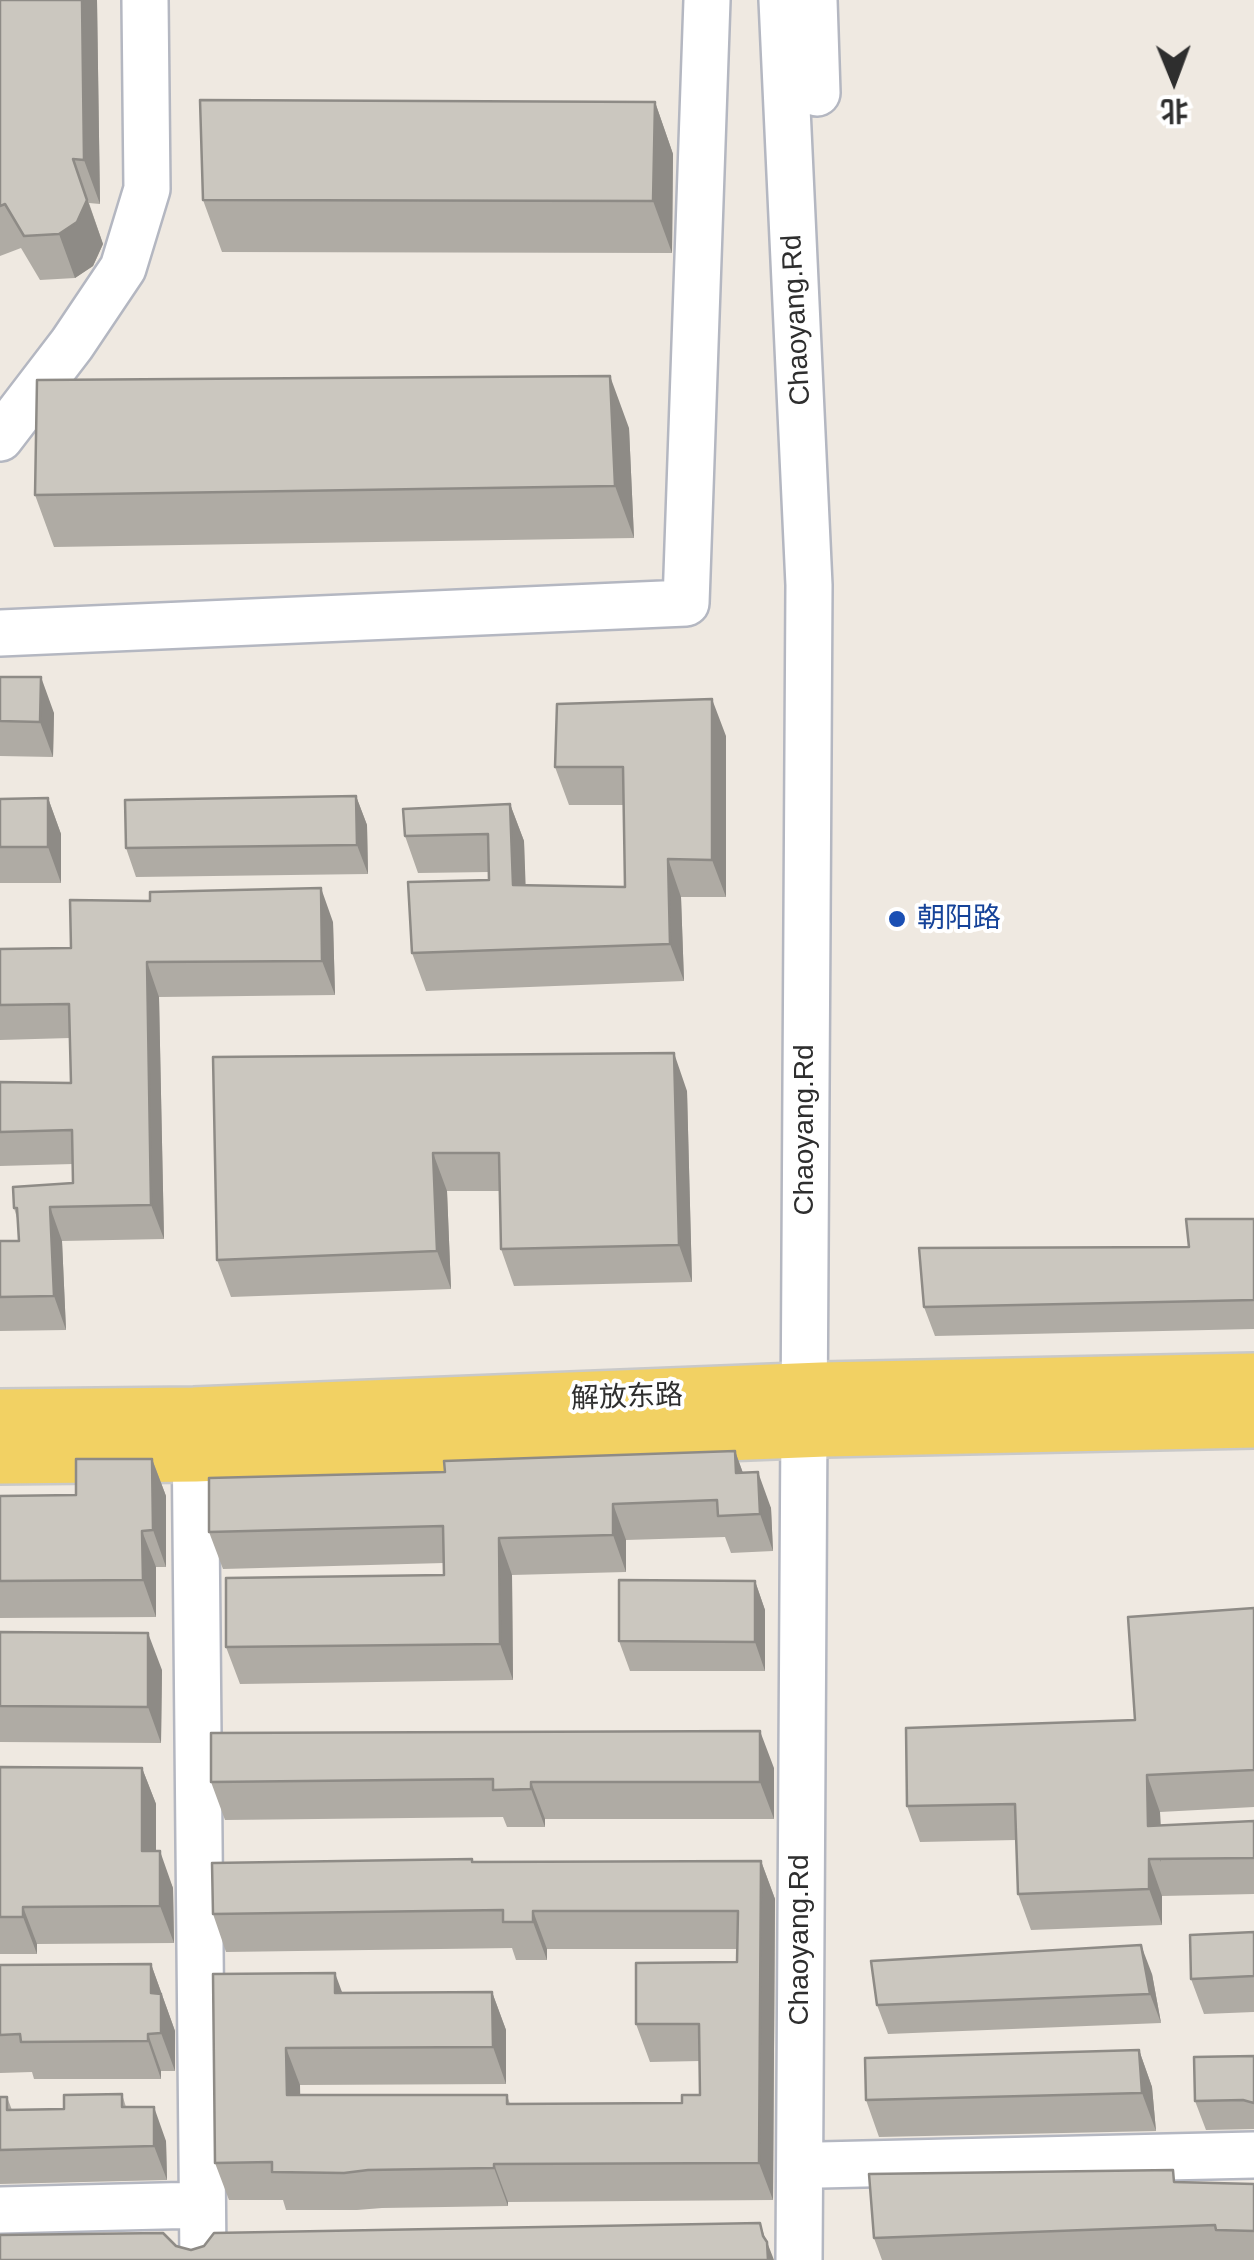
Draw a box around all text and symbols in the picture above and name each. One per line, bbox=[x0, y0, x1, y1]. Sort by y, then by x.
north arrow bbox=[1124, 30, 1224, 130]
text: 北 bbox=[1160, 95, 1189, 126]
street label: Chaoyang.Rd bbox=[776, 234, 818, 406]
place label: 朝阳路 bbox=[917, 902, 1001, 936]
marker: 朝阳路 bbox=[886, 908, 908, 930]
street label: Chaoyang.Rd bbox=[788, 1044, 822, 1216]
street label: 解放东路 bbox=[570, 1379, 684, 1417]
street label: Chaoyang.Rd bbox=[783, 1854, 817, 2026]

